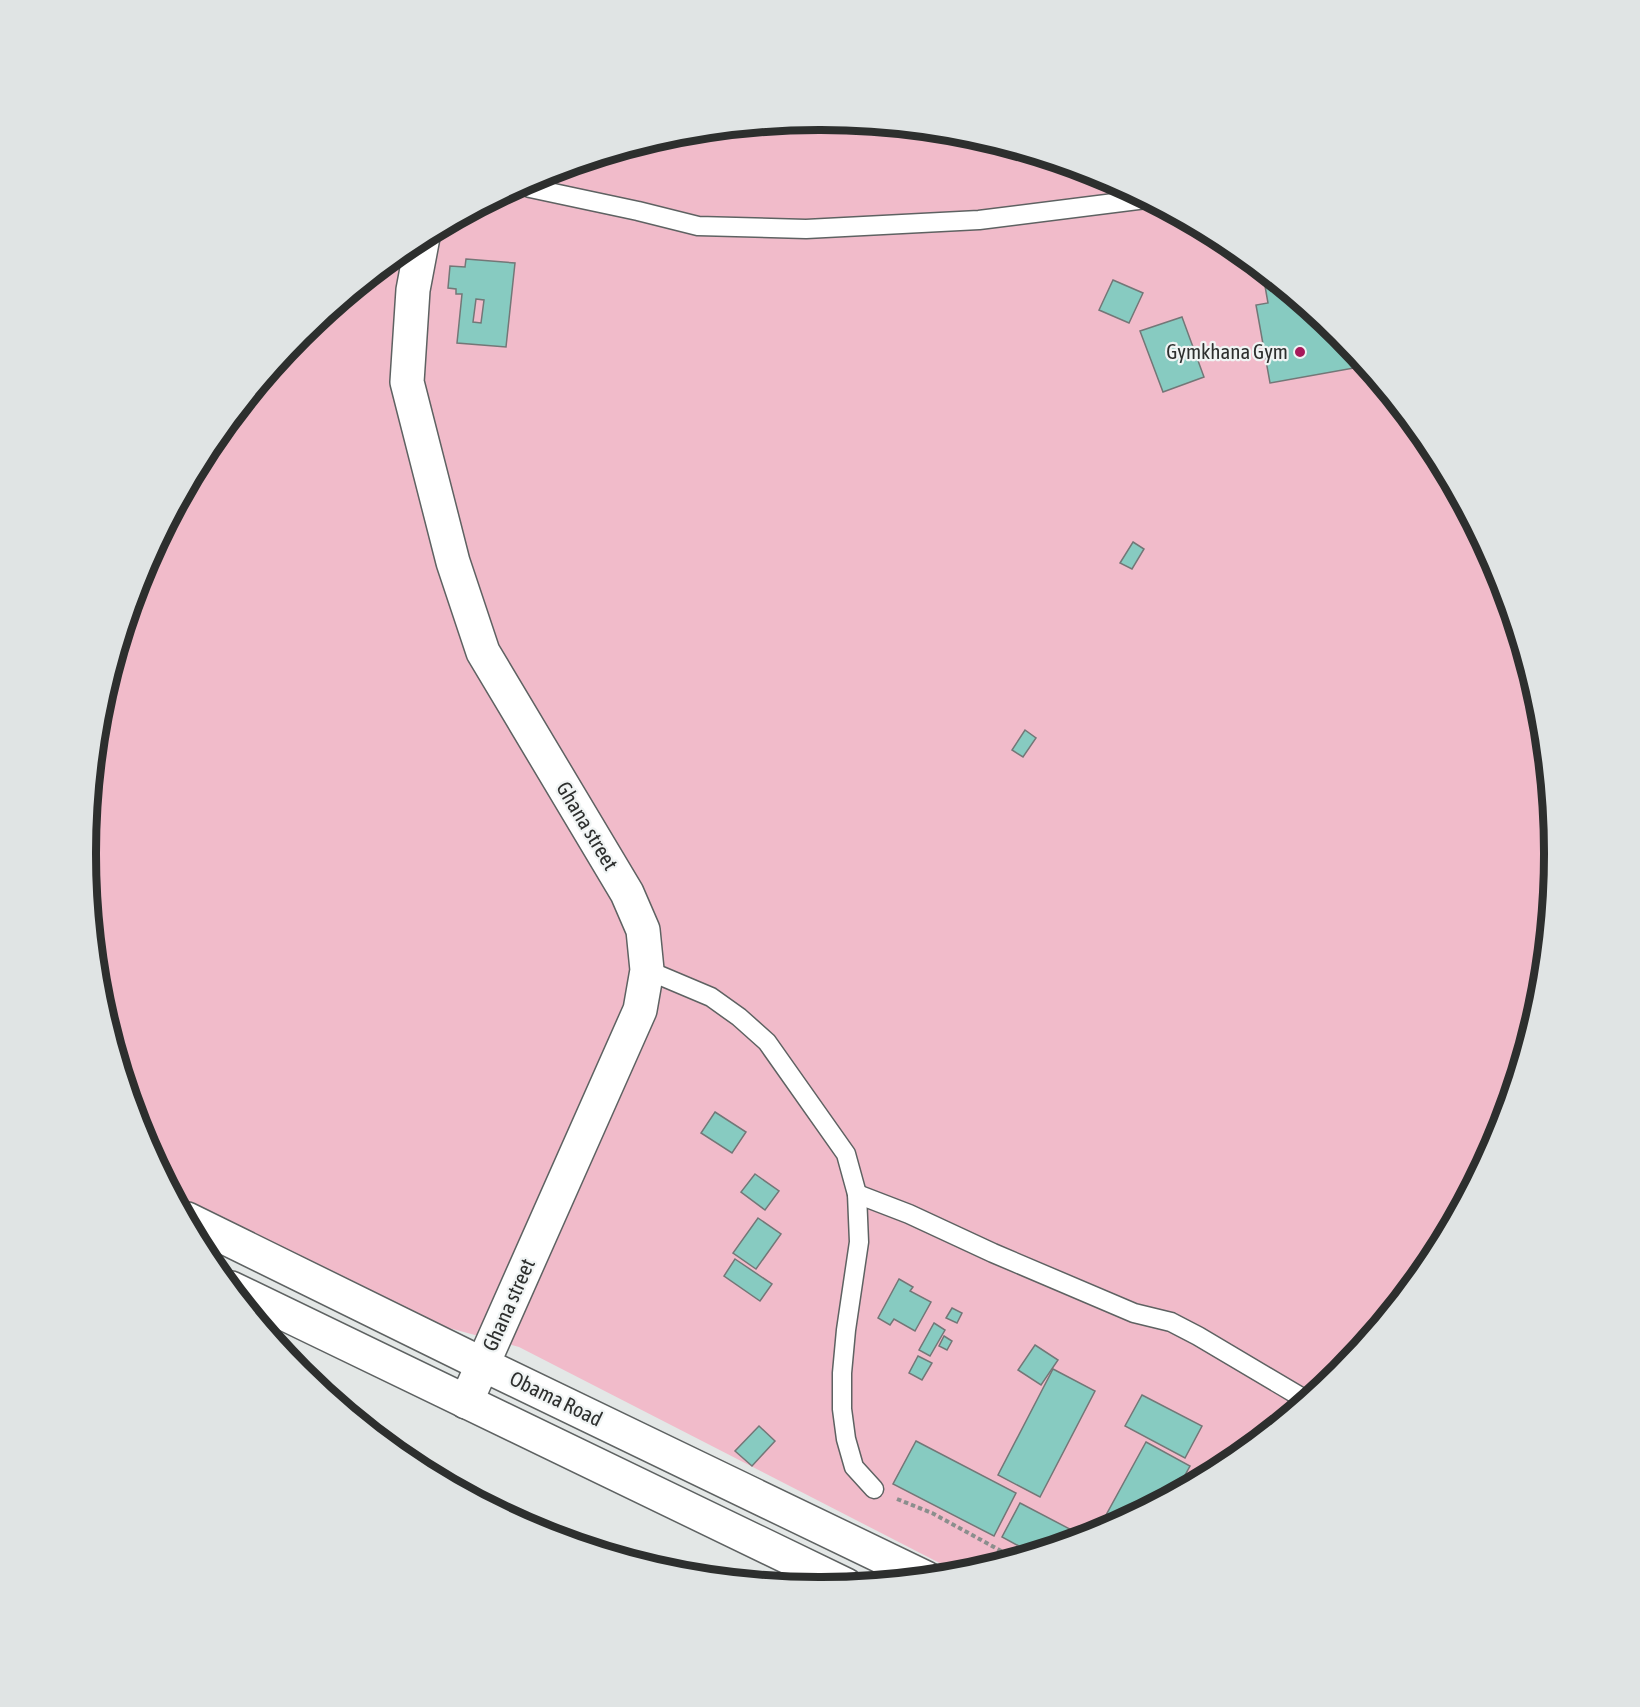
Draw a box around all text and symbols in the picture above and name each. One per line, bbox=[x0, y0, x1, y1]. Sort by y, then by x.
place label: Gymkhana Gym bbox=[1166, 339, 1288, 363]
marker: Gymkhana Gym bbox=[1293, 345, 1307, 359]
street label: Ghana street bbox=[552, 777, 624, 874]
street label: Ghana street bbox=[477, 1255, 539, 1355]
street label: Obama Road bbox=[506, 1365, 607, 1431]

